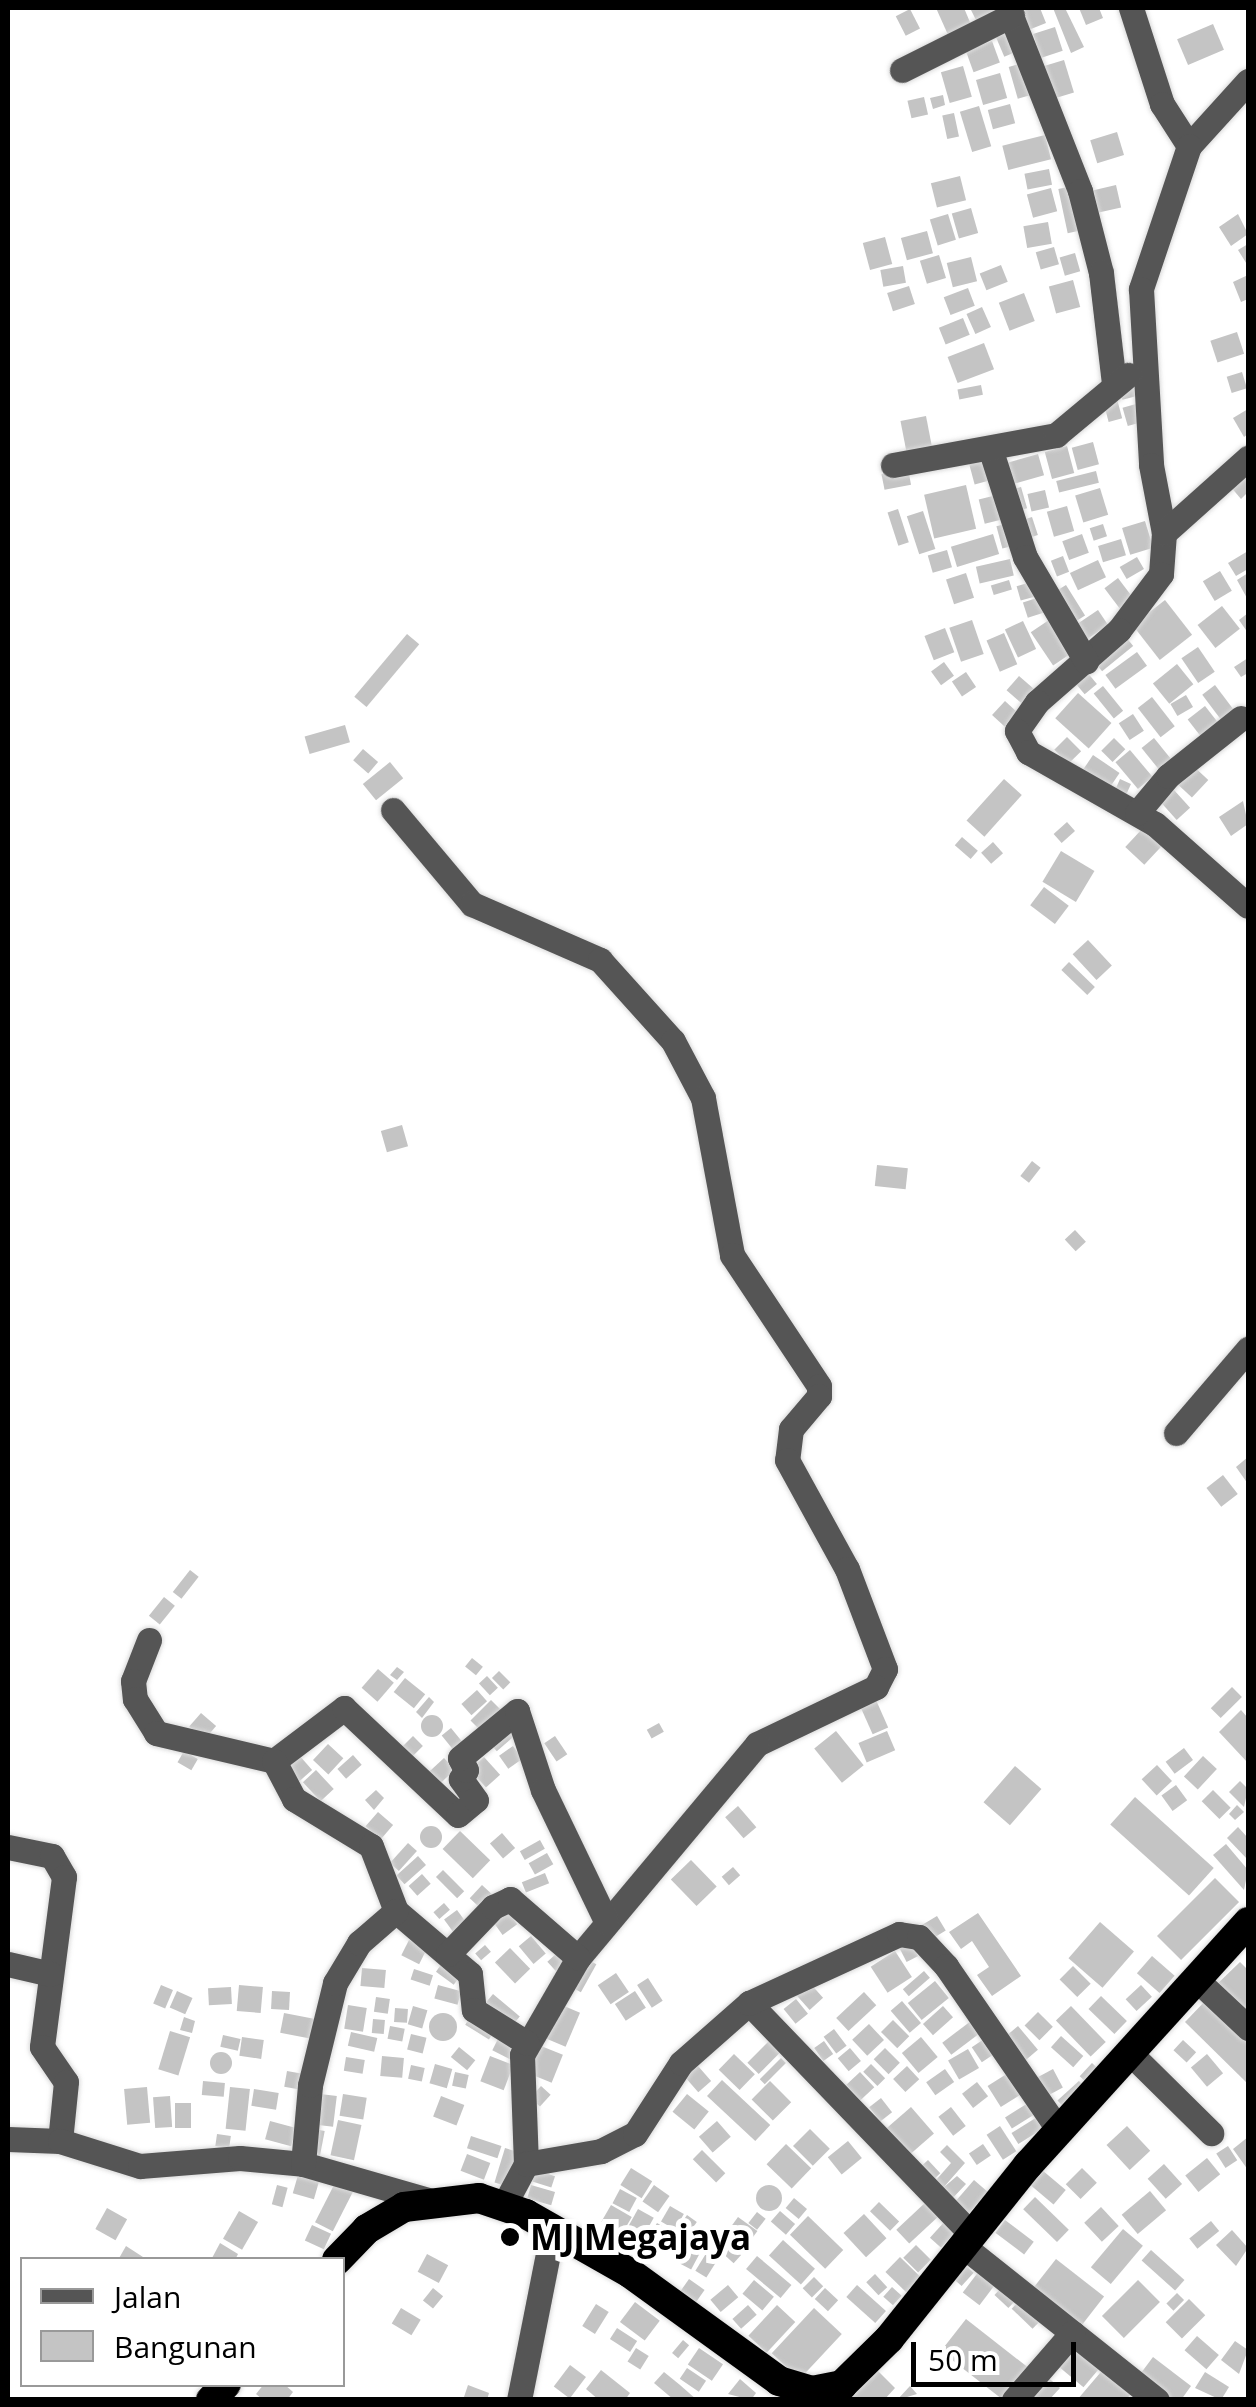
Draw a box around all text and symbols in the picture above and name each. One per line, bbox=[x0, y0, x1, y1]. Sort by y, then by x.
place label: MJ Megajaya bbox=[530, 2216, 751, 2258]
marker: MJ Megajaya bbox=[499, 2226, 521, 2248]
legend bbox=[20, 2257, 345, 2387]
text: Jalan bbox=[114, 2276, 181, 2317]
scale bar bbox=[916, 2322, 1081, 2384]
text: Bangunan bbox=[114, 2326, 257, 2367]
text: 50 m bbox=[928, 2339, 998, 2380]

